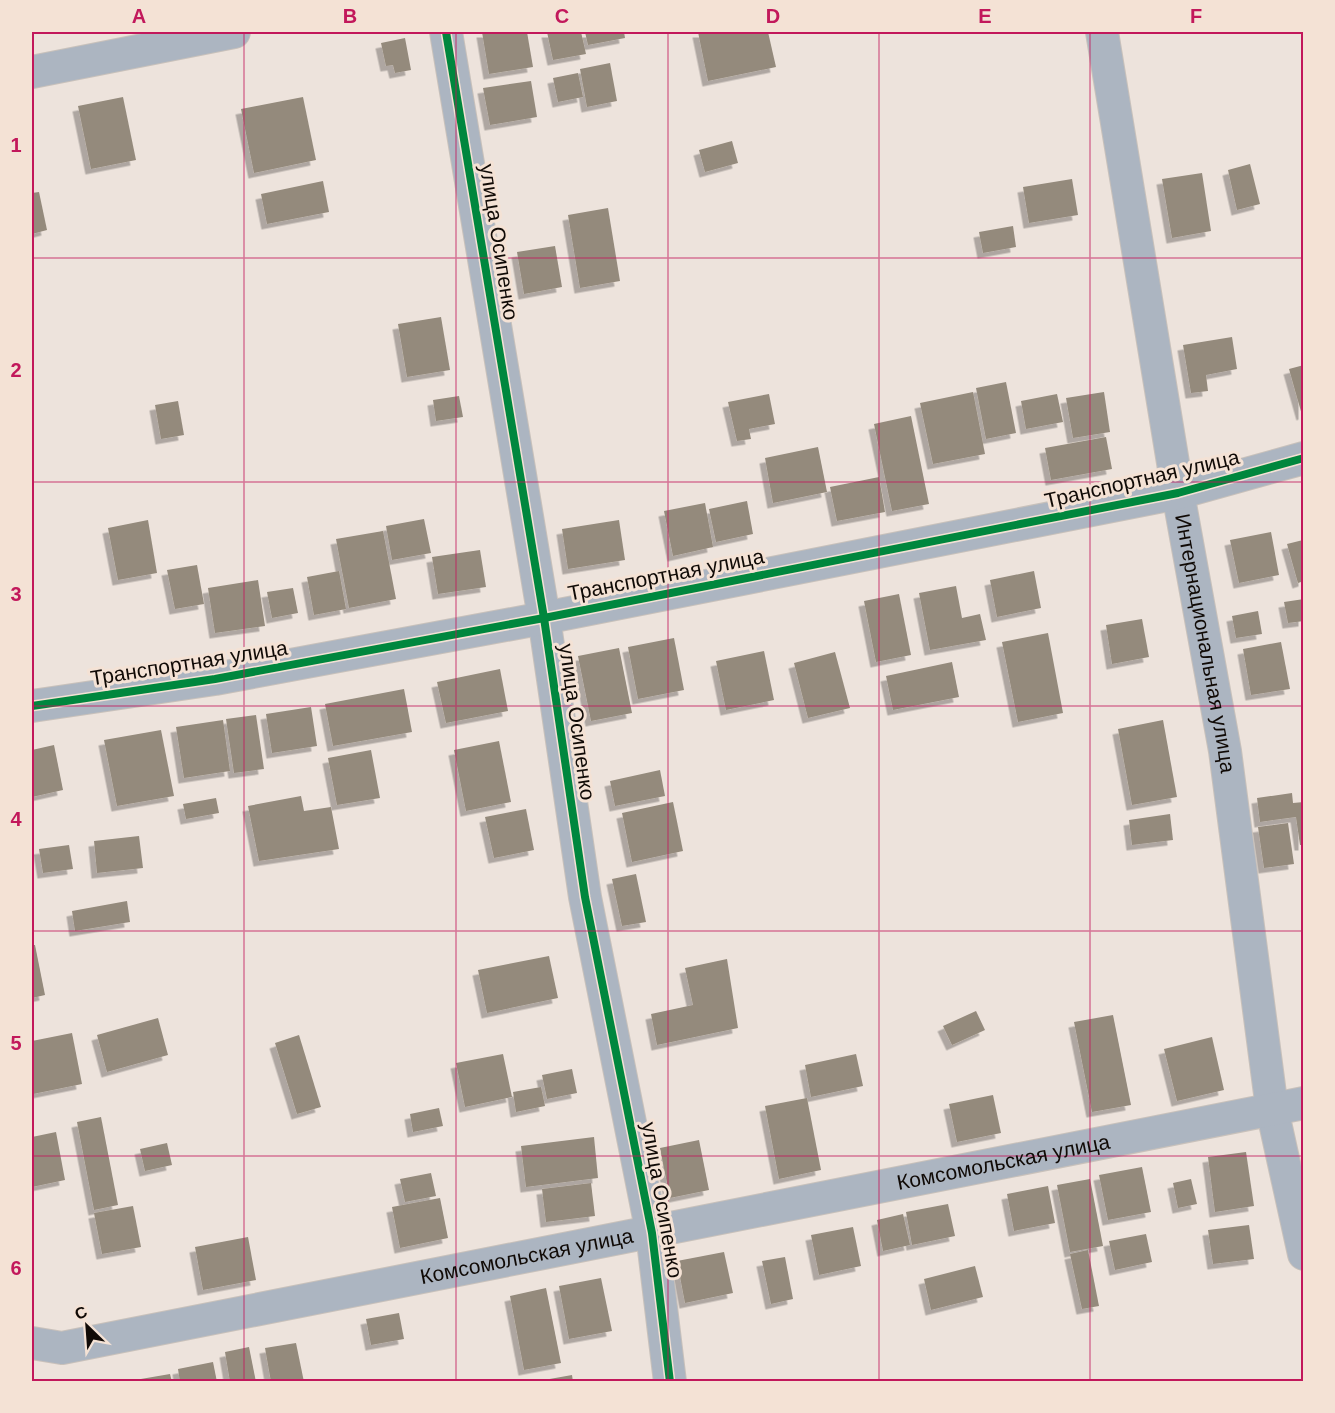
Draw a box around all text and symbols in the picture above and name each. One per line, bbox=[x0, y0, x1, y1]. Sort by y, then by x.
text: A bbox=[132, 5, 146, 27]
text: B bbox=[343, 5, 357, 27]
text: C bbox=[555, 5, 569, 27]
text: D bbox=[766, 5, 780, 27]
text: E bbox=[978, 5, 992, 27]
text: F bbox=[1190, 5, 1202, 27]
text: 1 bbox=[10, 134, 22, 156]
street label: улица Осипенко bbox=[476, 162, 523, 322]
text: 2 bbox=[10, 359, 22, 381]
street label: Транспортная улица bbox=[1042, 445, 1242, 512]
street label: Интернациональная улица bbox=[1171, 512, 1240, 775]
street label: Транспортная улица bbox=[566, 544, 766, 605]
text: 3 bbox=[10, 583, 22, 605]
street label: Транспортная улица bbox=[89, 636, 289, 689]
street label: улица Осипенко bbox=[555, 642, 600, 802]
text: 4 bbox=[10, 808, 22, 830]
text: 5 bbox=[10, 1032, 22, 1054]
street label: улица Осипенко bbox=[637, 1120, 688, 1280]
street label: Комсомольская улица bbox=[895, 1130, 1112, 1194]
street label: Комсомольская улица bbox=[418, 1224, 635, 1288]
text: 6 bbox=[10, 1257, 22, 1279]
north arrow bbox=[57, 1296, 117, 1356]
text: С bbox=[72, 1303, 90, 1323]

